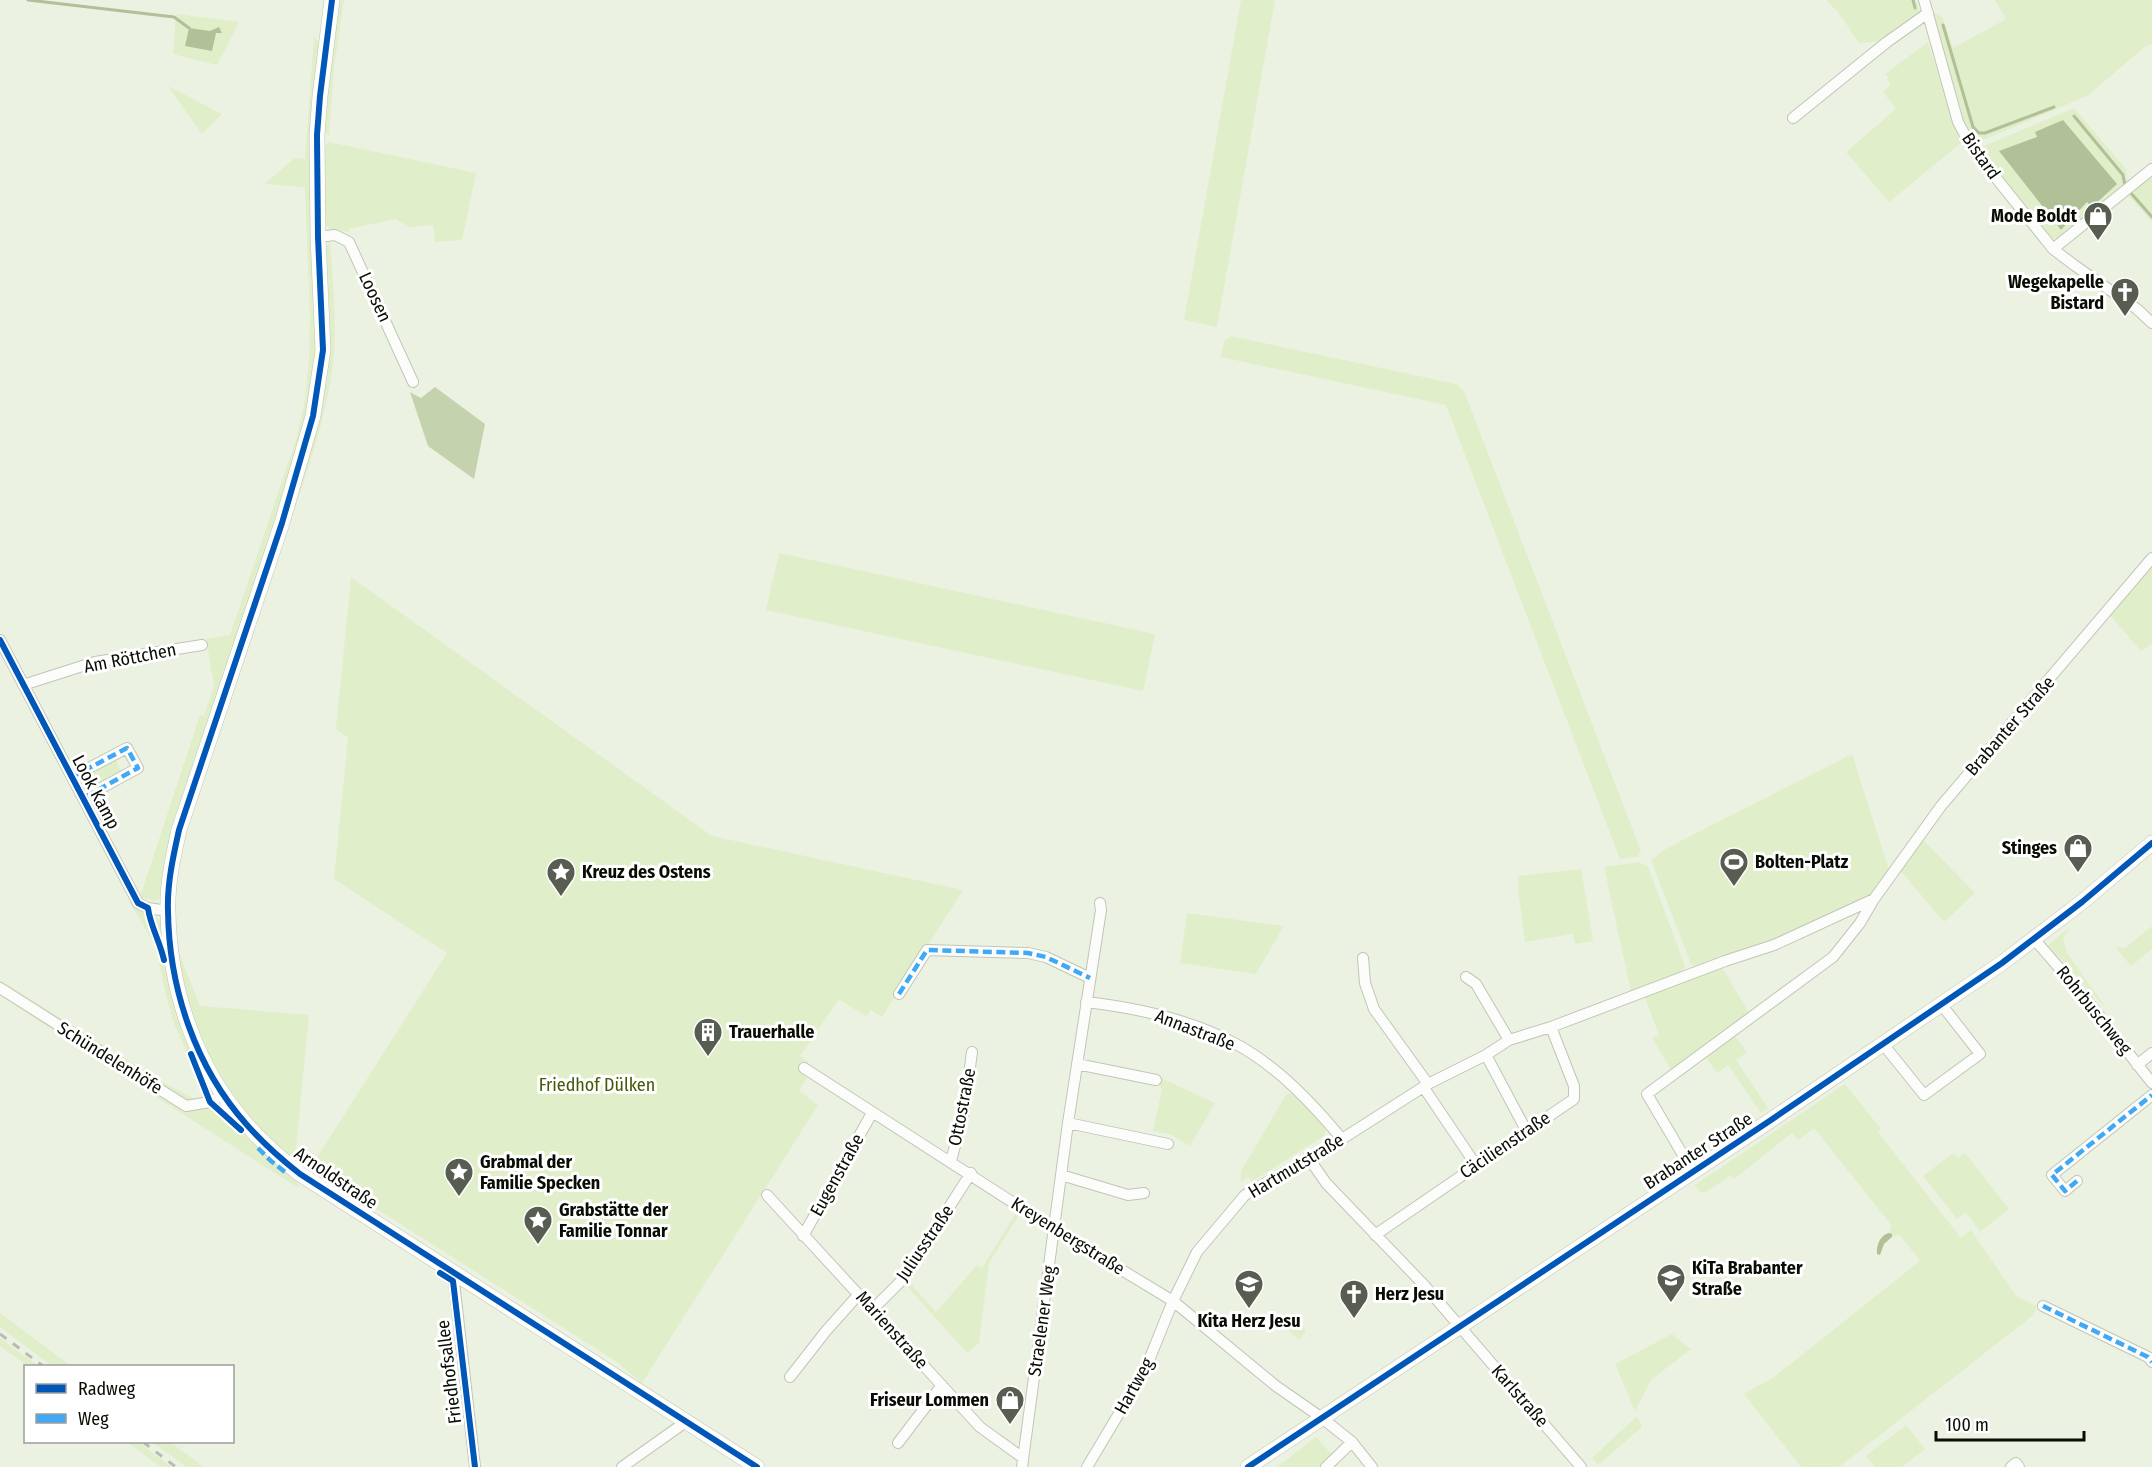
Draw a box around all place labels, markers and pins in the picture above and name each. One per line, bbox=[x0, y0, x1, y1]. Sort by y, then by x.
shop icon: Mode Boldt bbox=[2082, 200, 2114, 242]
place label: Mode Boldt bbox=[1991, 205, 2078, 227]
place label: Wegekapelle Bistard bbox=[2008, 271, 2104, 314]
church icon: Wegekapelle Bistard bbox=[2109, 276, 2141, 318]
shop icon: Stinges bbox=[2062, 832, 2094, 874]
place label: Stinges bbox=[2002, 837, 2057, 859]
sports icon: Bolten-Platz bbox=[1718, 846, 1750, 888]
place label: Bolten-Platz bbox=[1755, 851, 1849, 873]
place icon: Kreuz des Ostens bbox=[545, 856, 577, 898]
place label: Kreuz des Ostens bbox=[582, 861, 711, 883]
building icon: Trauerhalle bbox=[692, 1016, 724, 1058]
place label: Trauerhalle bbox=[729, 1021, 814, 1043]
place label: Grabmal der Familie Specken bbox=[480, 1151, 600, 1194]
place icon: Grabmal der Familie Specken bbox=[443, 1156, 475, 1198]
place label: Grabstätte der Familie Tonnar bbox=[559, 1199, 669, 1242]
place icon: Grabstätte der Familie Tonnar bbox=[522, 1204, 554, 1246]
place label: KiTa Brabanter Straße bbox=[1692, 1257, 1803, 1300]
school or university icon: KiTa Brabanter Straße bbox=[1655, 1262, 1687, 1304]
school or university icon: Kita Herz Jesu bbox=[1233, 1268, 1265, 1310]
church icon: Herz Jesu bbox=[1338, 1278, 1370, 1320]
place label: Herz Jesu bbox=[1375, 1283, 1444, 1305]
place label: Kita Herz Jesu bbox=[1197, 1310, 1301, 1332]
shop icon: Friseur Lommen bbox=[994, 1384, 1026, 1426]
place label: Friseur Lommen bbox=[870, 1389, 989, 1411]

